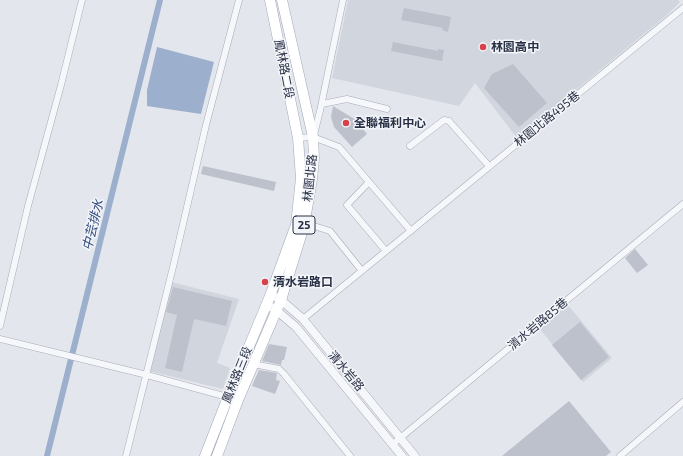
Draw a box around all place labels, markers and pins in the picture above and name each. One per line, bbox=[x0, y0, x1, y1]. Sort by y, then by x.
place label: 林園高中 bbox=[491, 40, 539, 54]
marker: 林園高中 bbox=[478, 42, 488, 52]
place label: 全聯福利中心 bbox=[354, 116, 426, 130]
marker: 全聯福利中心 bbox=[341, 118, 351, 128]
place label: 清水岩路口 bbox=[273, 275, 333, 289]
marker: 清水岩路口 bbox=[260, 277, 270, 287]

